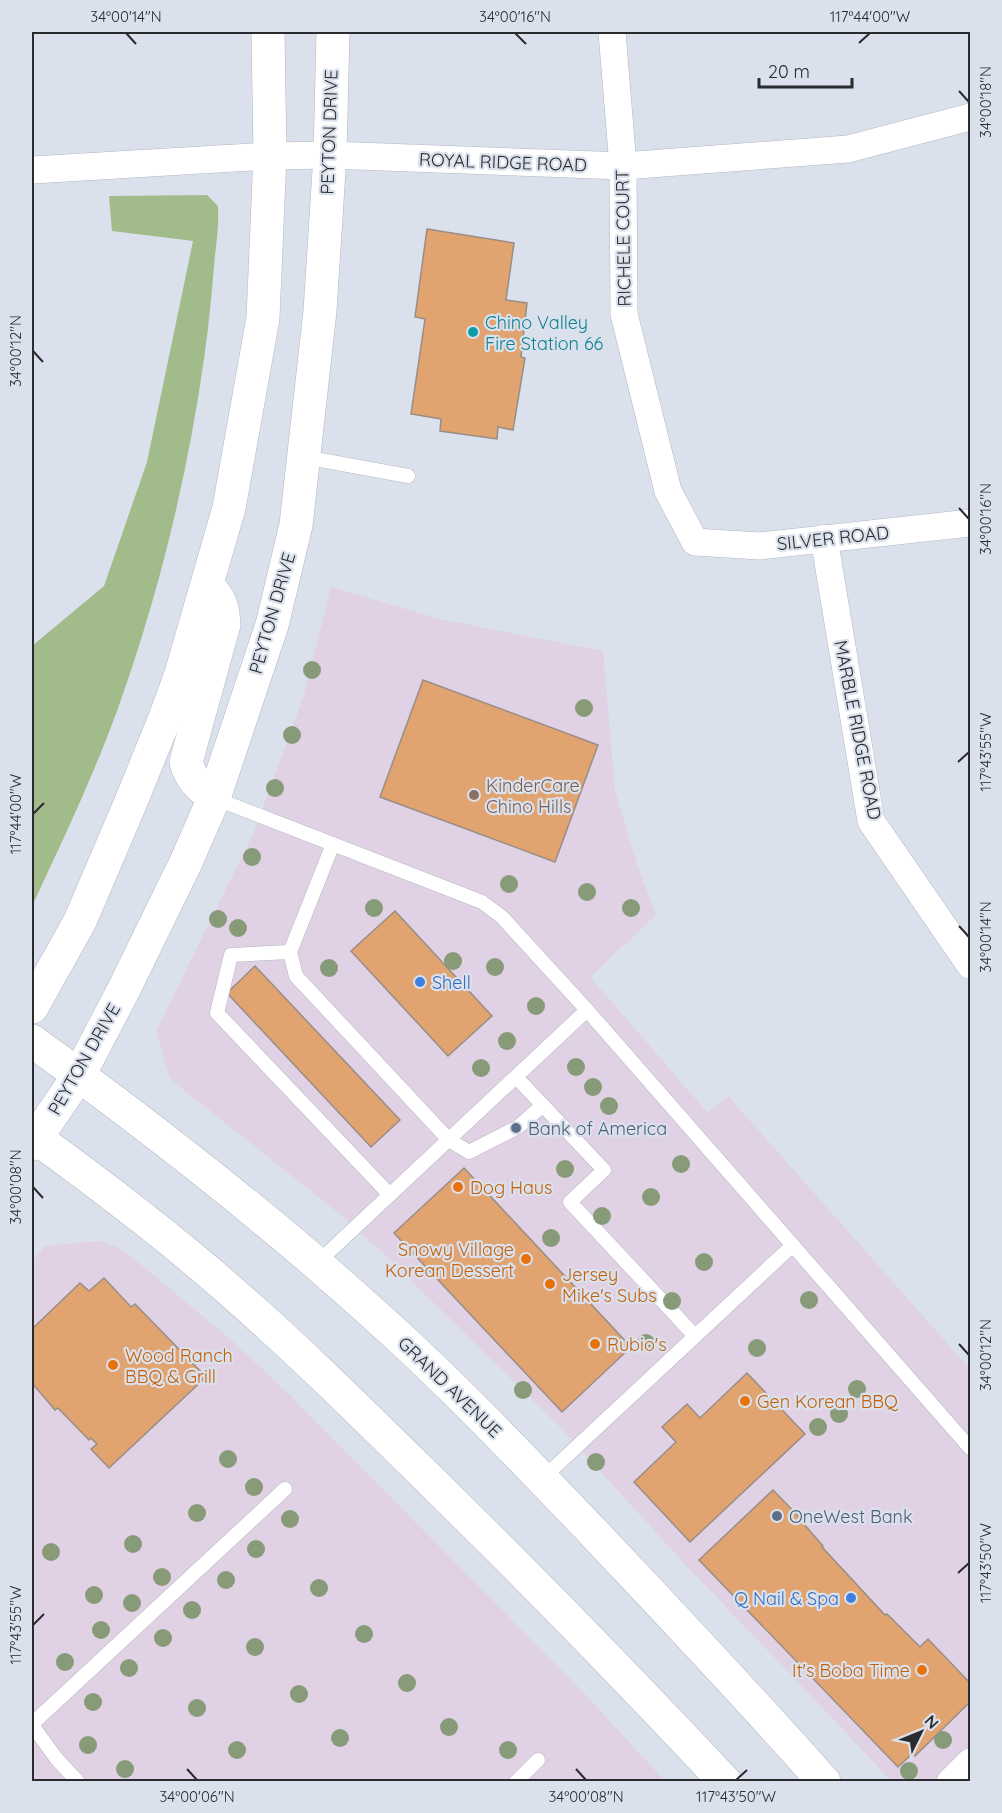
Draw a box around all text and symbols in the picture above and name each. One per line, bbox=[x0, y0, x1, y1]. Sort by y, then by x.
text: 34°00'14"N bbox=[90, 7, 162, 26]
text: 34°00'16"N bbox=[479, 7, 551, 26]
text: 117°44'00"W bbox=[830, 7, 911, 26]
scale bar bbox=[759, 51, 852, 89]
text: 20 m bbox=[768, 60, 810, 83]
text: 34°00'18"N bbox=[976, 66, 995, 138]
street label: PEYTON DRIVE bbox=[315, 69, 343, 195]
street label: ROYAL RIDGE ROAD bbox=[419, 148, 587, 176]
street label: RICHELE COURT bbox=[610, 169, 636, 307]
place label: Chino Valley Fire Station 66 bbox=[485, 311, 604, 355]
text: 34°00'12"N bbox=[6, 315, 25, 387]
marker: Chino Valley Fire Station 66 bbox=[466, 325, 480, 339]
text: 34°00'16"N bbox=[976, 483, 995, 555]
street label: SILVER ROAD bbox=[776, 521, 890, 555]
street label: PEYTON DRIVE bbox=[244, 550, 300, 676]
street label: MARBLE RIDGE ROAD bbox=[829, 638, 887, 822]
text: 117°43'55"W bbox=[976, 712, 995, 792]
text: 117°44'00"W bbox=[6, 773, 25, 854]
place label: KinderCare Chino Hills bbox=[486, 774, 580, 818]
marker: KinderCare Chino Hills bbox=[467, 788, 481, 802]
text: 34°00'14"N bbox=[976, 901, 995, 973]
place label: Shell bbox=[432, 971, 471, 994]
marker: Shell bbox=[413, 975, 427, 989]
street label: PEYTON DRIVE bbox=[43, 999, 125, 1119]
place label: Bank of America bbox=[528, 1117, 667, 1140]
marker: Bank of America bbox=[509, 1121, 523, 1135]
text: 34°00'08"N bbox=[6, 1149, 25, 1225]
place label: Dog Haus bbox=[470, 1176, 552, 1199]
marker: Dog Haus bbox=[451, 1180, 465, 1194]
place label: Snowy Village Korean Dessert bbox=[385, 1238, 514, 1282]
marker: Snowy Village Korean Dessert bbox=[519, 1252, 533, 1266]
place label: Jersey Mike's Subs bbox=[562, 1263, 657, 1307]
marker: Jersey Mike's Subs bbox=[543, 1277, 557, 1291]
text: 34°00'12"N bbox=[976, 1319, 995, 1391]
street label: GRAND AVENUE bbox=[393, 1332, 507, 1442]
place label: Rubio's bbox=[607, 1333, 667, 1356]
marker: Rubio's bbox=[588, 1337, 602, 1351]
place label: Wood Ranch BBQ & Grill bbox=[125, 1344, 233, 1388]
marker: Wood Ranch BBQ & Grill bbox=[106, 1358, 120, 1372]
place label: Gen Korean BBQ bbox=[757, 1390, 899, 1413]
marker: Gen Korean BBQ bbox=[738, 1394, 752, 1408]
place label: OneWest Bank bbox=[789, 1505, 913, 1528]
marker: OneWest Bank bbox=[770, 1509, 784, 1523]
text: 117°43'50"W bbox=[976, 1523, 995, 1603]
text: 117°43'55"W bbox=[6, 1585, 25, 1665]
place label: Q Nail & Spa bbox=[734, 1587, 839, 1610]
marker: Q Nail & Spa bbox=[844, 1591, 858, 1605]
place label: It's Boba Time bbox=[792, 1659, 910, 1682]
marker: It's Boba Time bbox=[915, 1663, 929, 1677]
north arrow bbox=[891, 1702, 951, 1762]
text: N bbox=[921, 1711, 943, 1733]
text: 34°00'06"N bbox=[159, 1787, 235, 1806]
text: 34°00'08"N bbox=[548, 1787, 624, 1806]
text: 117°43'50"W bbox=[696, 1787, 776, 1806]

